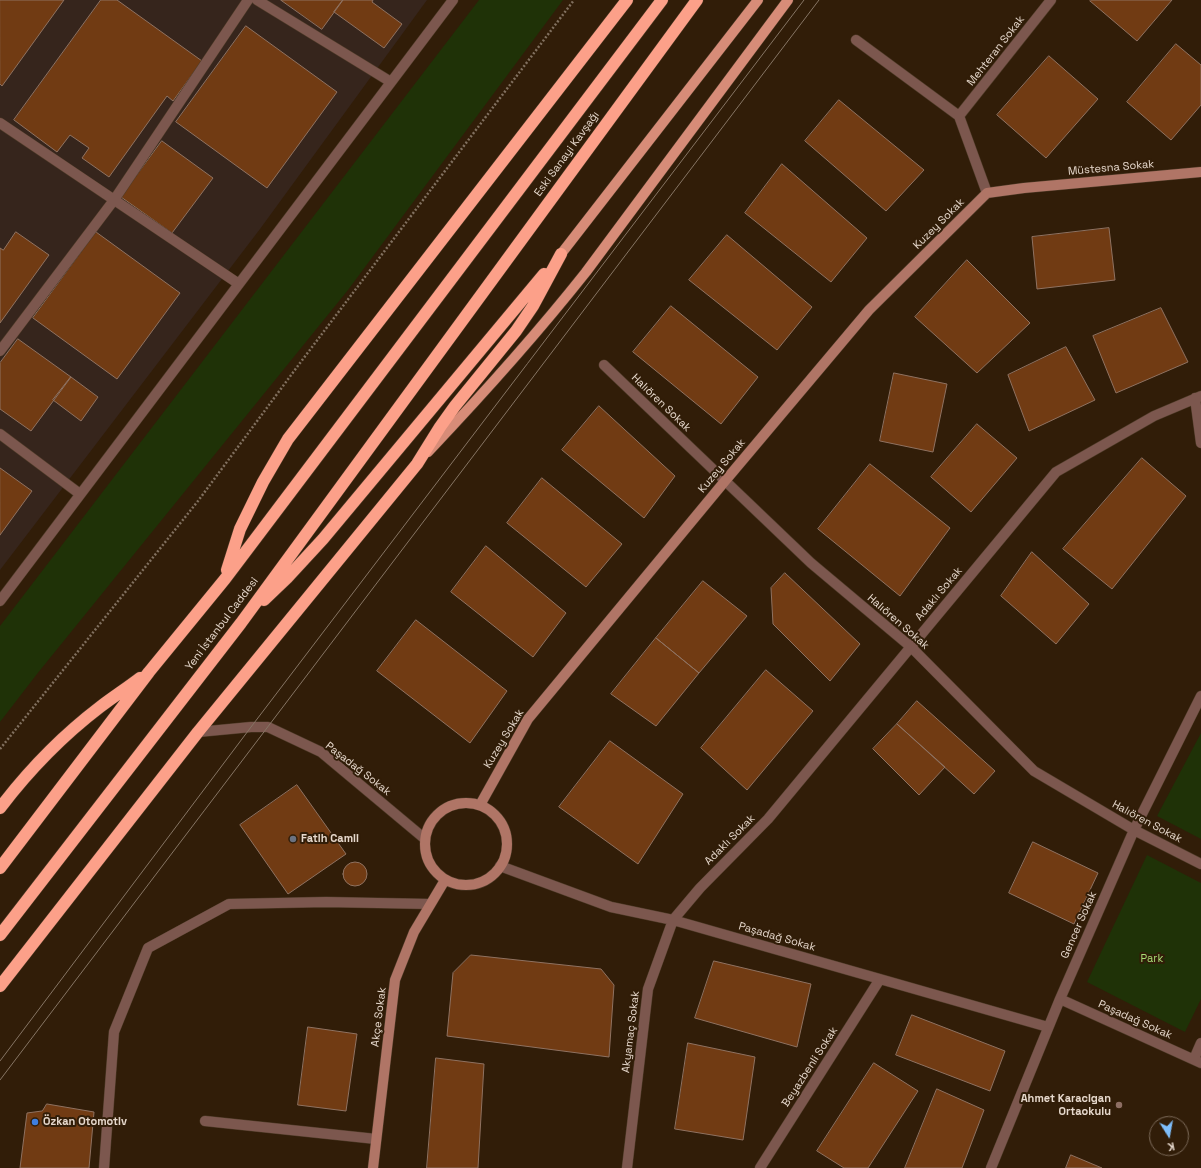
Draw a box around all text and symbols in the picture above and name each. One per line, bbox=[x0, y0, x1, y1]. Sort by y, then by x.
street label: Mehteran Sokak bbox=[965, 13, 1027, 89]
street label: Eski Sanayi Kavşağı bbox=[532, 109, 602, 199]
street label: Müstesna Sokak bbox=[1067, 158, 1155, 178]
street label: Kuzey Sokak bbox=[911, 196, 967, 252]
street label: Halıören Sokak bbox=[629, 371, 693, 435]
street label: Kuzey Sokak bbox=[696, 436, 748, 496]
street label: Adaklı Sokak bbox=[913, 564, 965, 624]
street label: Yeni İstanbul Caddesi bbox=[183, 575, 261, 673]
street label: Halıören Sokak bbox=[864, 592, 932, 652]
street label: Kuzey Sokak bbox=[481, 707, 527, 771]
street label: Paşadağ Sokak bbox=[323, 739, 393, 799]
street label: Halıören Sokak bbox=[1110, 798, 1184, 846]
street label: Adaklı Sokak bbox=[702, 812, 758, 868]
place label: Fatih Camii bbox=[301, 832, 359, 846]
marker: Fatih Camii bbox=[288, 834, 298, 844]
street label: Gencer Sokak bbox=[1058, 889, 1100, 961]
street label: Paşadağ Sokak bbox=[737, 920, 817, 954]
park label: Park bbox=[1141, 952, 1163, 966]
street label: Akçe Sokak bbox=[369, 986, 389, 1048]
street label: Akyamaç Sokak bbox=[619, 990, 643, 1074]
street label: Paşadağ Sokak bbox=[1096, 998, 1174, 1042]
street label: Beyazbenli Sokak bbox=[779, 1025, 841, 1109]
place label: Ahmet Karacigan Ortaokulu bbox=[1021, 1092, 1111, 1118]
marker: Ahmet Karacigan Ortaokulu bbox=[1114, 1100, 1124, 1110]
place label: Özkan Otomotiv bbox=[43, 1115, 127, 1129]
north arrow bbox=[1149, 1116, 1189, 1156]
marker: Özkan Otomotiv bbox=[30, 1117, 40, 1127]
text: K bbox=[1166, 1139, 1176, 1154]

